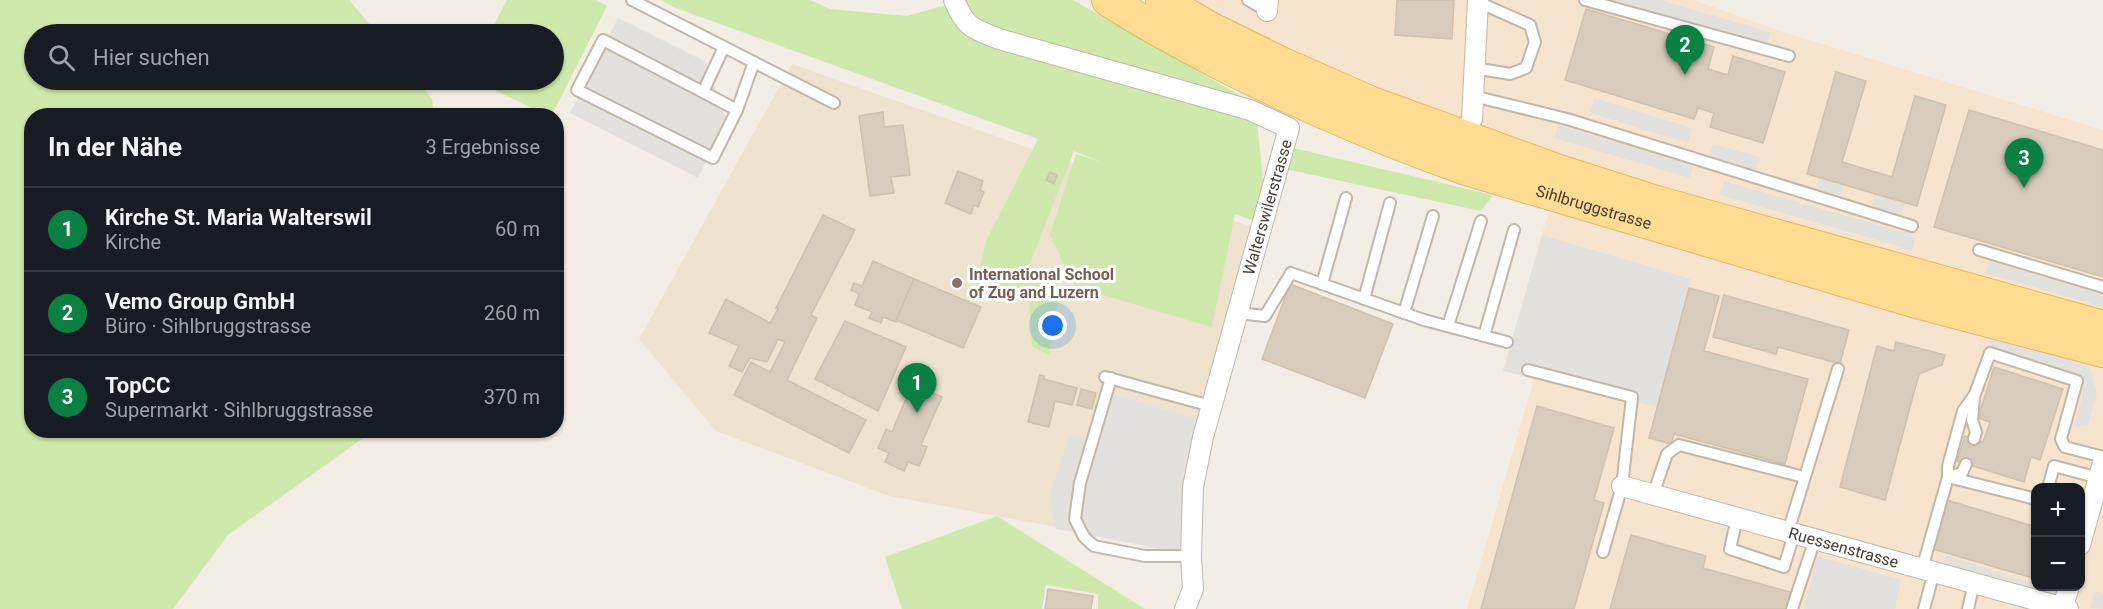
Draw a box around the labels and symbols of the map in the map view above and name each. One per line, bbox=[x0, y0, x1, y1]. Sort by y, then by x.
pin: 2 bbox=[1666, 26, 1704, 75]
street label: Walterswilerstrasse bbox=[1239, 137, 1296, 277]
pin: 3 bbox=[2004, 138, 2044, 188]
street label: Sihlbruggstrasse bbox=[1534, 181, 1654, 233]
place label: International School of Zug and Luzern bbox=[969, 265, 1114, 302]
marker: International School of Zug and Luzern bbox=[950, 276, 964, 290]
your location bbox=[1038, 311, 1067, 340]
pin: 1 bbox=[898, 364, 936, 413]
street label: Ruessenstrasse bbox=[1786, 523, 1901, 572]

